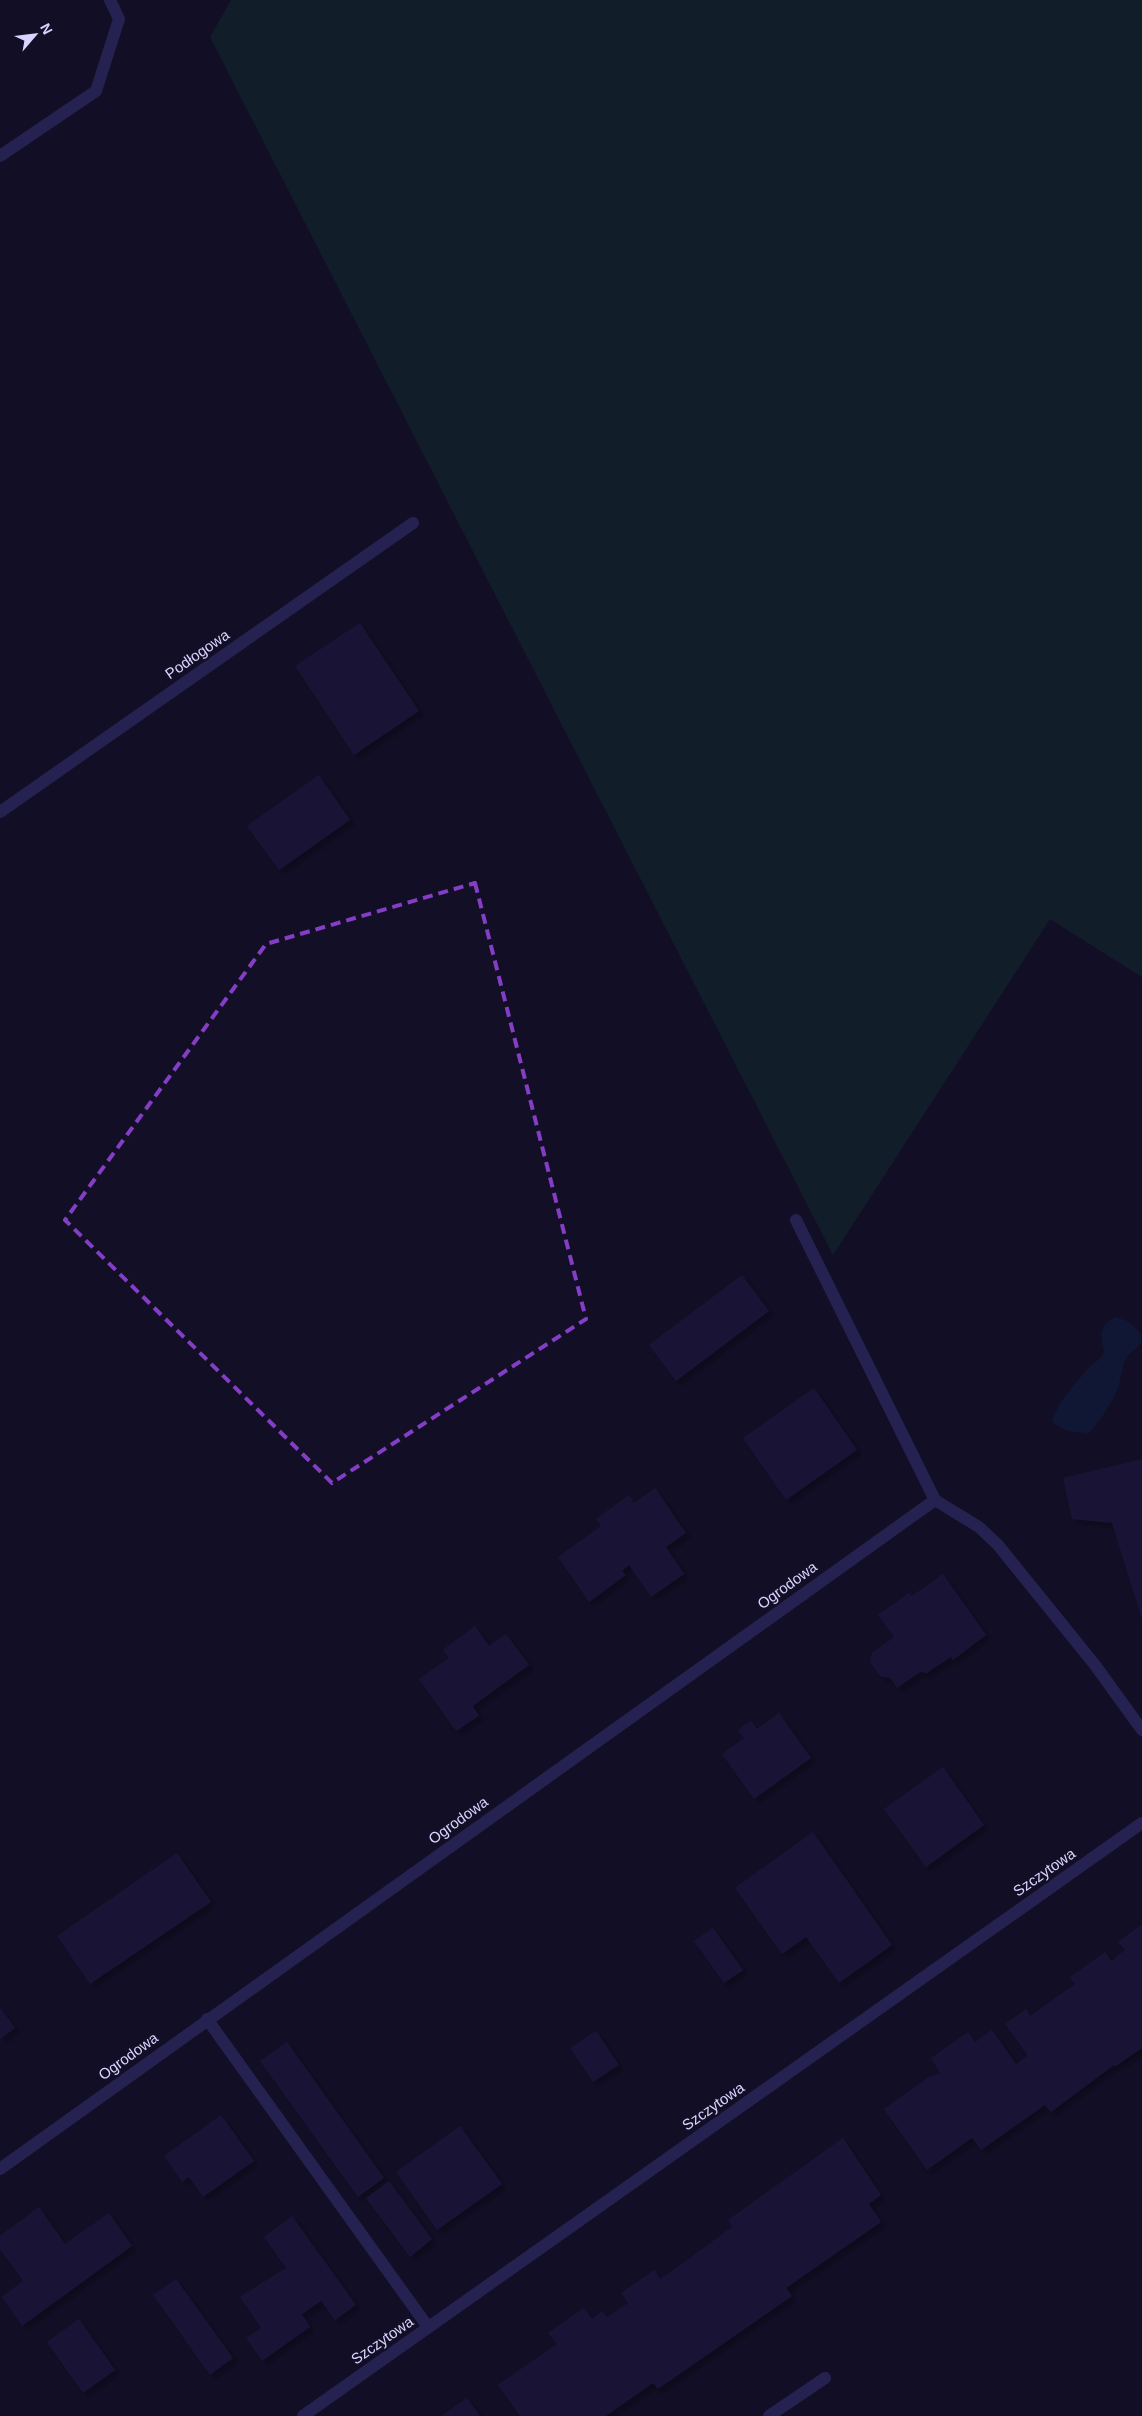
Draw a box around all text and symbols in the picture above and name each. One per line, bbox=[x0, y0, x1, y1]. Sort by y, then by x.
north arrow bbox=[10, 10, 60, 60]
text: N bbox=[37, 21, 56, 37]
street label: Podłogowa bbox=[162, 625, 233, 682]
street label: Ogrodowa bbox=[754, 1557, 821, 1612]
street label: Ogrodowa bbox=[425, 1792, 492, 1847]
street label: Szczytowa bbox=[1010, 1844, 1079, 1900]
street label: Ogrodowa bbox=[95, 2028, 162, 2083]
street label: Szczytowa bbox=[679, 2078, 748, 2134]
street label: Szczytowa bbox=[348, 2312, 417, 2368]

